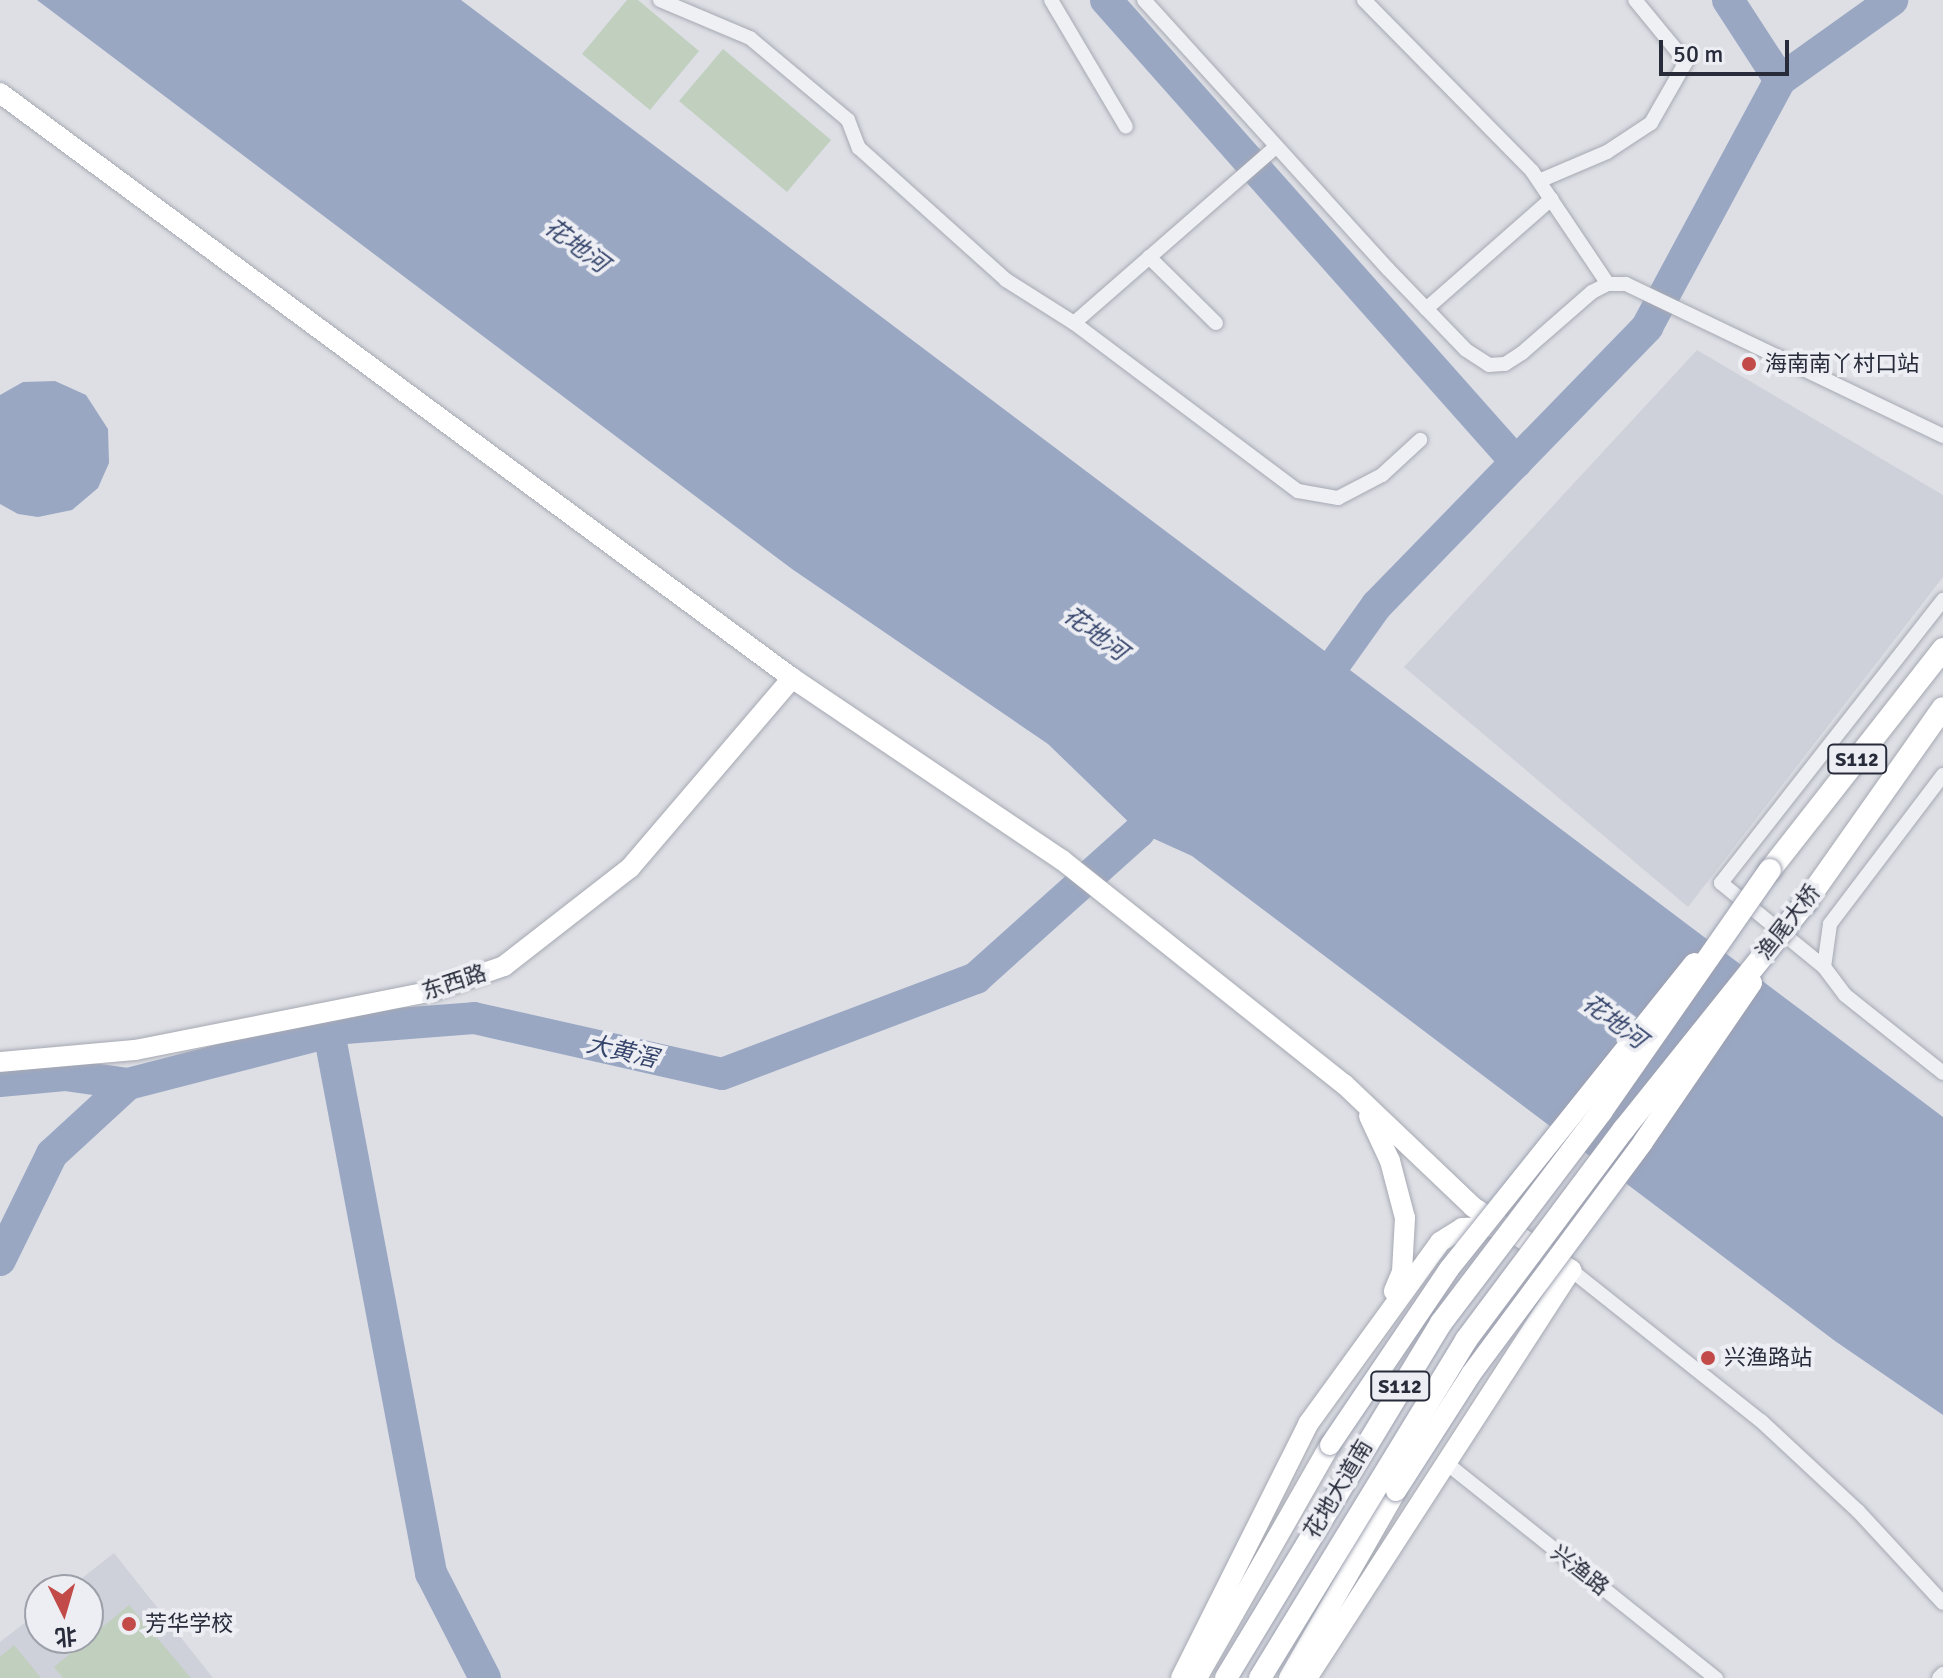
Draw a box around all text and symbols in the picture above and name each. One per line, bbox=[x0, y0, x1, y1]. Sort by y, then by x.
scale bar bbox=[1663, 24, 1793, 74]
text: 50 m bbox=[1673, 39, 1723, 69]
water label: 花地河 bbox=[539, 213, 613, 279]
place label: 海南南丫村口站 bbox=[1765, 351, 1919, 377]
marker: 海南南丫村口站 bbox=[1740, 355, 1758, 373]
water label: 花地河 bbox=[1058, 601, 1132, 667]
road number: S112 bbox=[1827, 743, 1887, 775]
street label: 渔尾大桥 bbox=[1751, 879, 1825, 965]
street label: 东西路 bbox=[419, 959, 489, 1005]
water label: 花地河 bbox=[1577, 989, 1651, 1055]
water label: 大黄滘 bbox=[584, 1030, 660, 1074]
place label: 兴渔路站 bbox=[1724, 1345, 1812, 1371]
marker: 兴渔路站 bbox=[1699, 1349, 1717, 1367]
road number: S112 bbox=[1370, 1370, 1430, 1402]
street label: 花地大道南 bbox=[1298, 1435, 1378, 1543]
street label: 兴渔路 bbox=[1546, 1539, 1614, 1601]
north arrow bbox=[24, 1574, 104, 1654]
place label: 芳华学校 bbox=[145, 1611, 233, 1637]
marker: 芳华学校 bbox=[120, 1615, 138, 1633]
text: 北 bbox=[54, 1622, 78, 1651]

